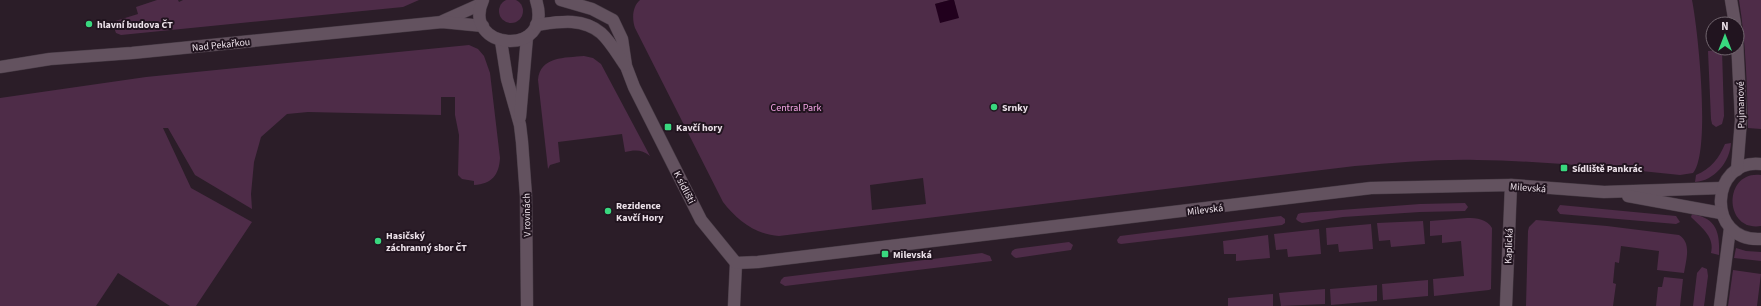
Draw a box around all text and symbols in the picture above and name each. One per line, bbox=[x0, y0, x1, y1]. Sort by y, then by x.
north arrow bbox=[1705, 16, 1745, 56]
place label: hlavní budova ČT bbox=[97, 18, 173, 32]
marker: hlavní budova ČT bbox=[84, 19, 94, 29]
text: N bbox=[1721, 19, 1729, 34]
street label: Nad Pekařkou bbox=[191, 35, 251, 55]
street label: Pujmanové bbox=[1734, 81, 1748, 129]
park label: Central Park bbox=[770, 101, 822, 115]
place label: Srnky bbox=[1002, 101, 1029, 115]
marker: Srnky bbox=[989, 102, 999, 112]
place label: Kavčí hory bbox=[676, 121, 723, 135]
marker: Kavčí hory bbox=[663, 122, 673, 132]
place label: Sídliště Pankrác bbox=[1572, 162, 1643, 176]
marker: Sídliště Pankrác bbox=[1559, 163, 1569, 173]
street label: K sídlišti bbox=[670, 169, 698, 206]
street label: Milevská bbox=[1509, 180, 1546, 196]
street label: V rovinách bbox=[520, 193, 534, 237]
place label: Rezidence Kavčí Hory bbox=[616, 199, 664, 225]
street label: Milevská bbox=[1186, 201, 1224, 219]
marker: Rezidence Kavčí Hory bbox=[603, 206, 613, 216]
street label: Kaplická bbox=[1501, 228, 1517, 264]
place label: Hasičský záchranný sbor ČT bbox=[386, 229, 467, 255]
marker: Hasičský záchranný sbor ČT bbox=[373, 236, 383, 246]
place label: Milevská bbox=[893, 248, 932, 262]
marker: Milevská bbox=[880, 249, 890, 259]

